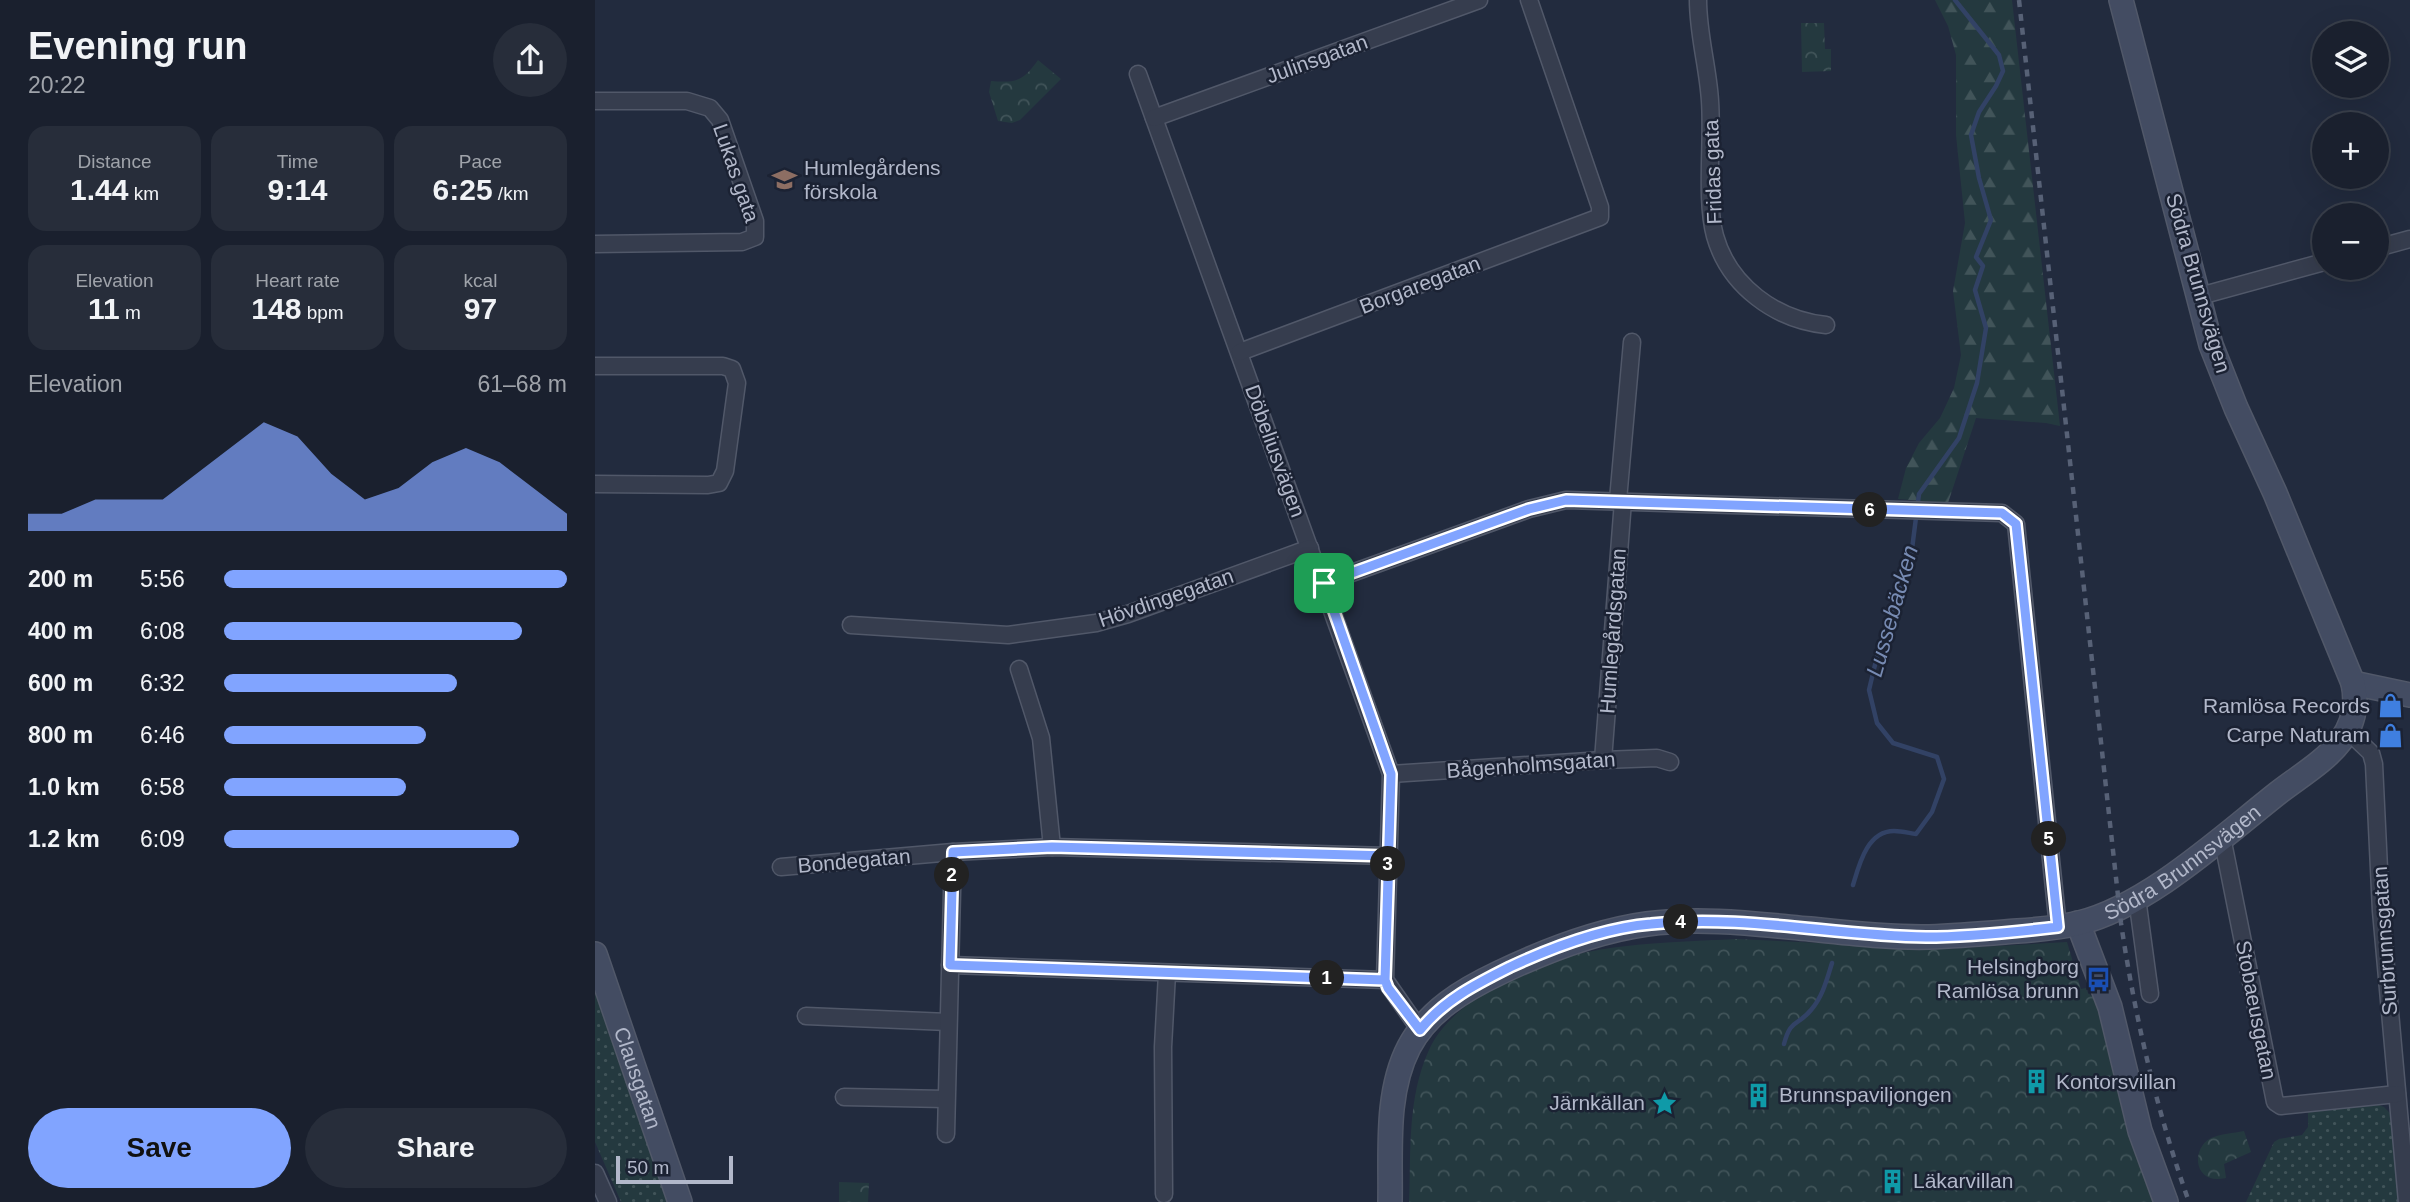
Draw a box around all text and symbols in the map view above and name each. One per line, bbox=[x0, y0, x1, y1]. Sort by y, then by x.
map controls bbox=[2312, 21, 2389, 280]
button: layers bbox=[2312, 21, 2389, 98]
button: share bbox=[493, 23, 567, 97]
text: Evening run bbox=[28, 25, 248, 67]
street label: Julinsgatan bbox=[1263, 30, 1371, 88]
text: 20:22 bbox=[28, 72, 86, 98]
button: + bbox=[2312, 112, 2389, 189]
street label: Fridas gata bbox=[1699, 119, 1726, 225]
street label: Lukas gata bbox=[709, 121, 764, 225]
text: Distance bbox=[78, 151, 151, 172]
text: Time bbox=[277, 151, 318, 172]
text: Pace bbox=[459, 151, 502, 172]
place label: Humlegårdens förskola bbox=[804, 156, 941, 203]
school or university icon: Humlegårdens förskola bbox=[770, 166, 798, 194]
text: 1.44 bbox=[70, 173, 128, 206]
text: 9:14 bbox=[267, 173, 328, 206]
text: 6:25 bbox=[433, 173, 493, 206]
text: km bbox=[128, 183, 159, 204]
text: /km bbox=[493, 183, 528, 204]
street label: Södra Brunnsvägen bbox=[2162, 190, 2235, 375]
button: − bbox=[2312, 203, 2389, 280]
street label: Borgaregatan bbox=[1356, 251, 1483, 318]
text: Elevation bbox=[75, 270, 154, 291]
text: Heart rate bbox=[255, 270, 340, 291]
text: kcal bbox=[464, 270, 497, 291]
text: 11 bbox=[88, 292, 120, 325]
text: 148 bbox=[251, 292, 301, 325]
text: 97 bbox=[464, 292, 497, 325]
text: m bbox=[120, 302, 141, 323]
text: bpm bbox=[301, 302, 344, 323]
text: Elevation bbox=[28, 371, 123, 397]
text: 61–68 m bbox=[477, 371, 567, 397]
street label: Döbeliusvägen bbox=[1241, 382, 1310, 520]
pin: 6 bbox=[1853, 492, 1887, 528]
text: 6 bbox=[1864, 499, 1875, 520]
water label: Lussebäcken bbox=[1861, 542, 1923, 680]
street label: Humlegårdsgatan bbox=[1595, 547, 1630, 714]
pin bbox=[1294, 553, 1354, 613]
street label: Hövdingegatan bbox=[1095, 564, 1236, 631]
icon: arrive bbox=[1305, 564, 1343, 602]
text: 200 m bbox=[28, 566, 93, 592]
text: 5:56 bbox=[140, 566, 185, 592]
text: 400 m bbox=[28, 618, 93, 644]
text: 6:08 bbox=[140, 618, 185, 644]
text: 600 m bbox=[28, 670, 93, 696]
text: 6:32 bbox=[140, 670, 185, 696]
shop icon: Ramlösa Records bbox=[2376, 692, 2404, 720]
place label: Ramlösa Records bbox=[2203, 694, 2370, 717]
shop icon: Carpe Naturam bbox=[2376, 721, 2404, 749]
text: 800 m bbox=[28, 722, 93, 748]
text: 6:46 bbox=[140, 722, 185, 748]
place label: Carpe Naturam bbox=[2226, 723, 2370, 746]
street label: Bågenholmsgatan bbox=[1446, 747, 1616, 782]
text: 1.0 km bbox=[28, 774, 100, 800]
text: 6:58 bbox=[140, 774, 185, 800]
street label: Södra Brunnsvägen bbox=[2100, 800, 2265, 924]
pin: 5 bbox=[2031, 822, 2067, 856]
text: 1.2 km bbox=[28, 826, 100, 852]
text: 6:09 bbox=[140, 826, 185, 852]
text: 5 bbox=[2043, 828, 2054, 849]
street label: Bondegatan bbox=[797, 844, 911, 877]
pin: 3 bbox=[1371, 846, 1405, 882]
text: 3 bbox=[1382, 853, 1393, 874]
pin: 2 bbox=[935, 858, 969, 892]
text: 2 bbox=[946, 864, 957, 885]
street label: Surbrunnsgatan bbox=[2368, 866, 2401, 1016]
pin: 4 bbox=[1663, 904, 1699, 940]
text: 4 bbox=[1675, 911, 1686, 932]
street label: Stobaeusgatan bbox=[2232, 938, 2281, 1081]
place label: Helsingborg Ramlösa brunn bbox=[1937, 955, 2079, 1002]
pin: 1 bbox=[1309, 960, 1345, 996]
bus stop icon: Helsingborg Ramlösa brunn bbox=[2085, 965, 2113, 993]
text: 1 bbox=[1321, 967, 1332, 988]
street label: Clausgatan bbox=[610, 1024, 666, 1132]
building icon: Kontorsvillan bbox=[2022, 1068, 2050, 1096]
place label: Kontorsvillan bbox=[2056, 1070, 2176, 1093]
building icon: Brunnspaviljongen bbox=[1745, 1081, 1773, 1109]
place label: Brunnspaviljongen bbox=[1779, 1083, 1952, 1106]
place icon: Järnkällan bbox=[1651, 1089, 1679, 1117]
place label: Järnkällan bbox=[1549, 1091, 1645, 1114]
button: Save bbox=[28, 1108, 291, 1188]
button: Share bbox=[305, 1108, 567, 1188]
scale bar bbox=[616, 1153, 733, 1185]
text: 50 m bbox=[627, 1157, 669, 1178]
building icon: Läkarvillan bbox=[1879, 1167, 1907, 1195]
place label: Läkarvillan bbox=[1913, 1169, 2013, 1192]

